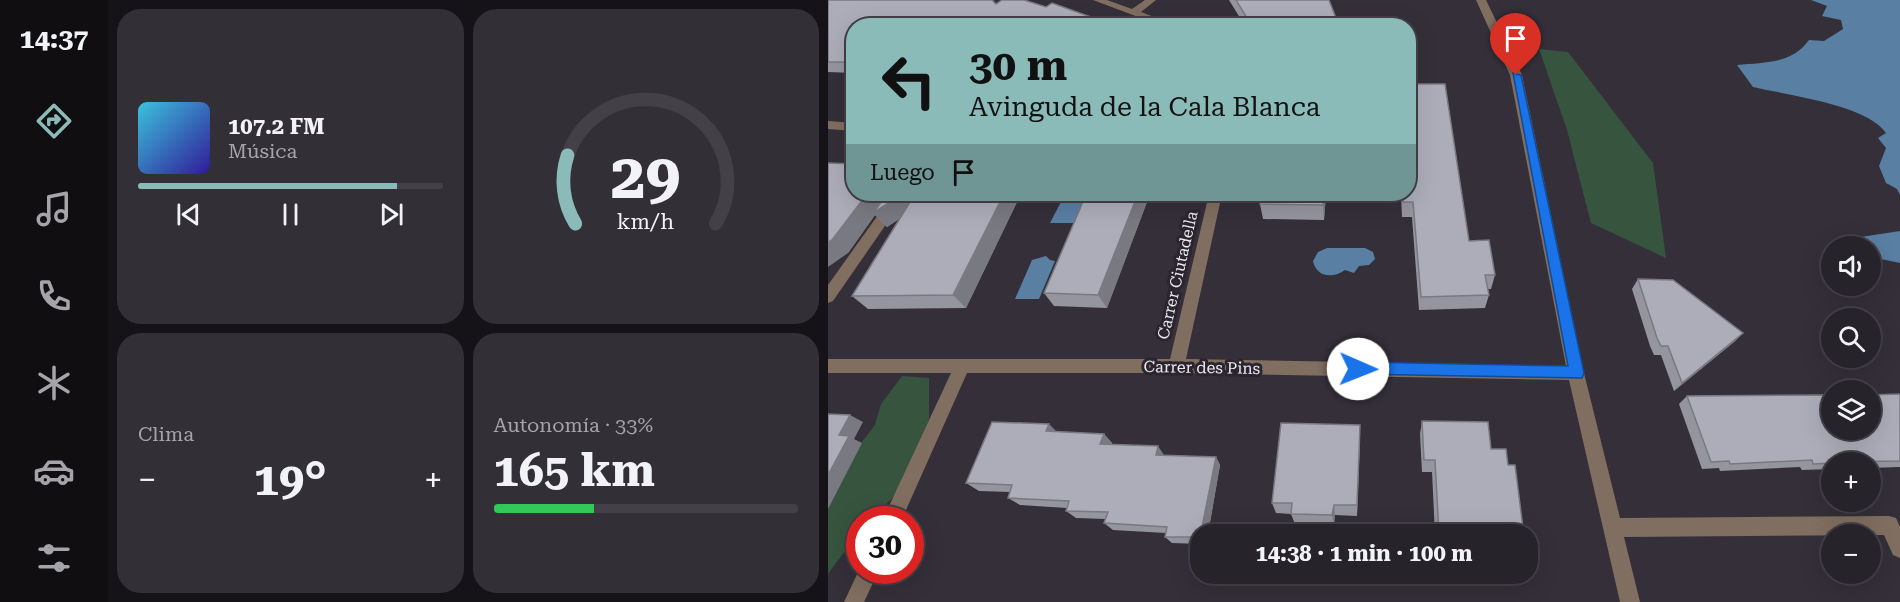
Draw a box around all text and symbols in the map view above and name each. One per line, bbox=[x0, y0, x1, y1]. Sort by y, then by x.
pin bbox=[1490, 13, 1541, 75]
icon: arrive bbox=[1499, 22, 1532, 55]
text: 14:37 bbox=[20, 23, 88, 55]
text: 30 m bbox=[969, 41, 1067, 90]
icon: left bbox=[870, 42, 948, 120]
text: Avinguda de la Cala Blanca bbox=[969, 91, 1320, 123]
icon: directions bbox=[33, 100, 75, 142]
text: 107.2 FM bbox=[228, 114, 325, 139]
text: Música bbox=[228, 139, 297, 163]
text: 29 bbox=[611, 140, 681, 213]
icon: arrive bbox=[947, 156, 980, 189]
text: Luego bbox=[870, 160, 935, 185]
icon: music bbox=[33, 188, 75, 230]
icon: previous bbox=[172, 198, 205, 231]
icon: pause bbox=[274, 198, 307, 231]
icon: next bbox=[375, 198, 408, 231]
text: km/h bbox=[617, 209, 675, 234]
street label: Carrer Ciutadella bbox=[1153, 209, 1202, 341]
map controls bbox=[1821, 236, 1881, 584]
button: sound bbox=[1821, 236, 1881, 296]
icon: phone bbox=[33, 275, 75, 317]
button: search bbox=[1821, 308, 1881, 368]
position arrow bbox=[1326, 337, 1390, 401]
street label: Carrer des Pins bbox=[1144, 357, 1261, 378]
icon: climate bbox=[33, 362, 75, 404]
button: layers bbox=[1821, 380, 1881, 440]
text: Autonomía · 33% bbox=[494, 413, 653, 437]
text: Clima bbox=[138, 422, 194, 446]
text: 165 km bbox=[494, 444, 655, 497]
icon: car bbox=[33, 450, 75, 492]
button: + bbox=[1821, 452, 1881, 512]
text: 19° bbox=[254, 453, 327, 506]
text: − bbox=[138, 460, 156, 499]
text: + bbox=[424, 460, 443, 499]
speed limit sign: 30 bbox=[846, 506, 924, 584]
button: − bbox=[1821, 524, 1881, 584]
icon: filters bbox=[33, 537, 75, 579]
text: 14:38 · 1 min · 100 m bbox=[1255, 541, 1473, 566]

